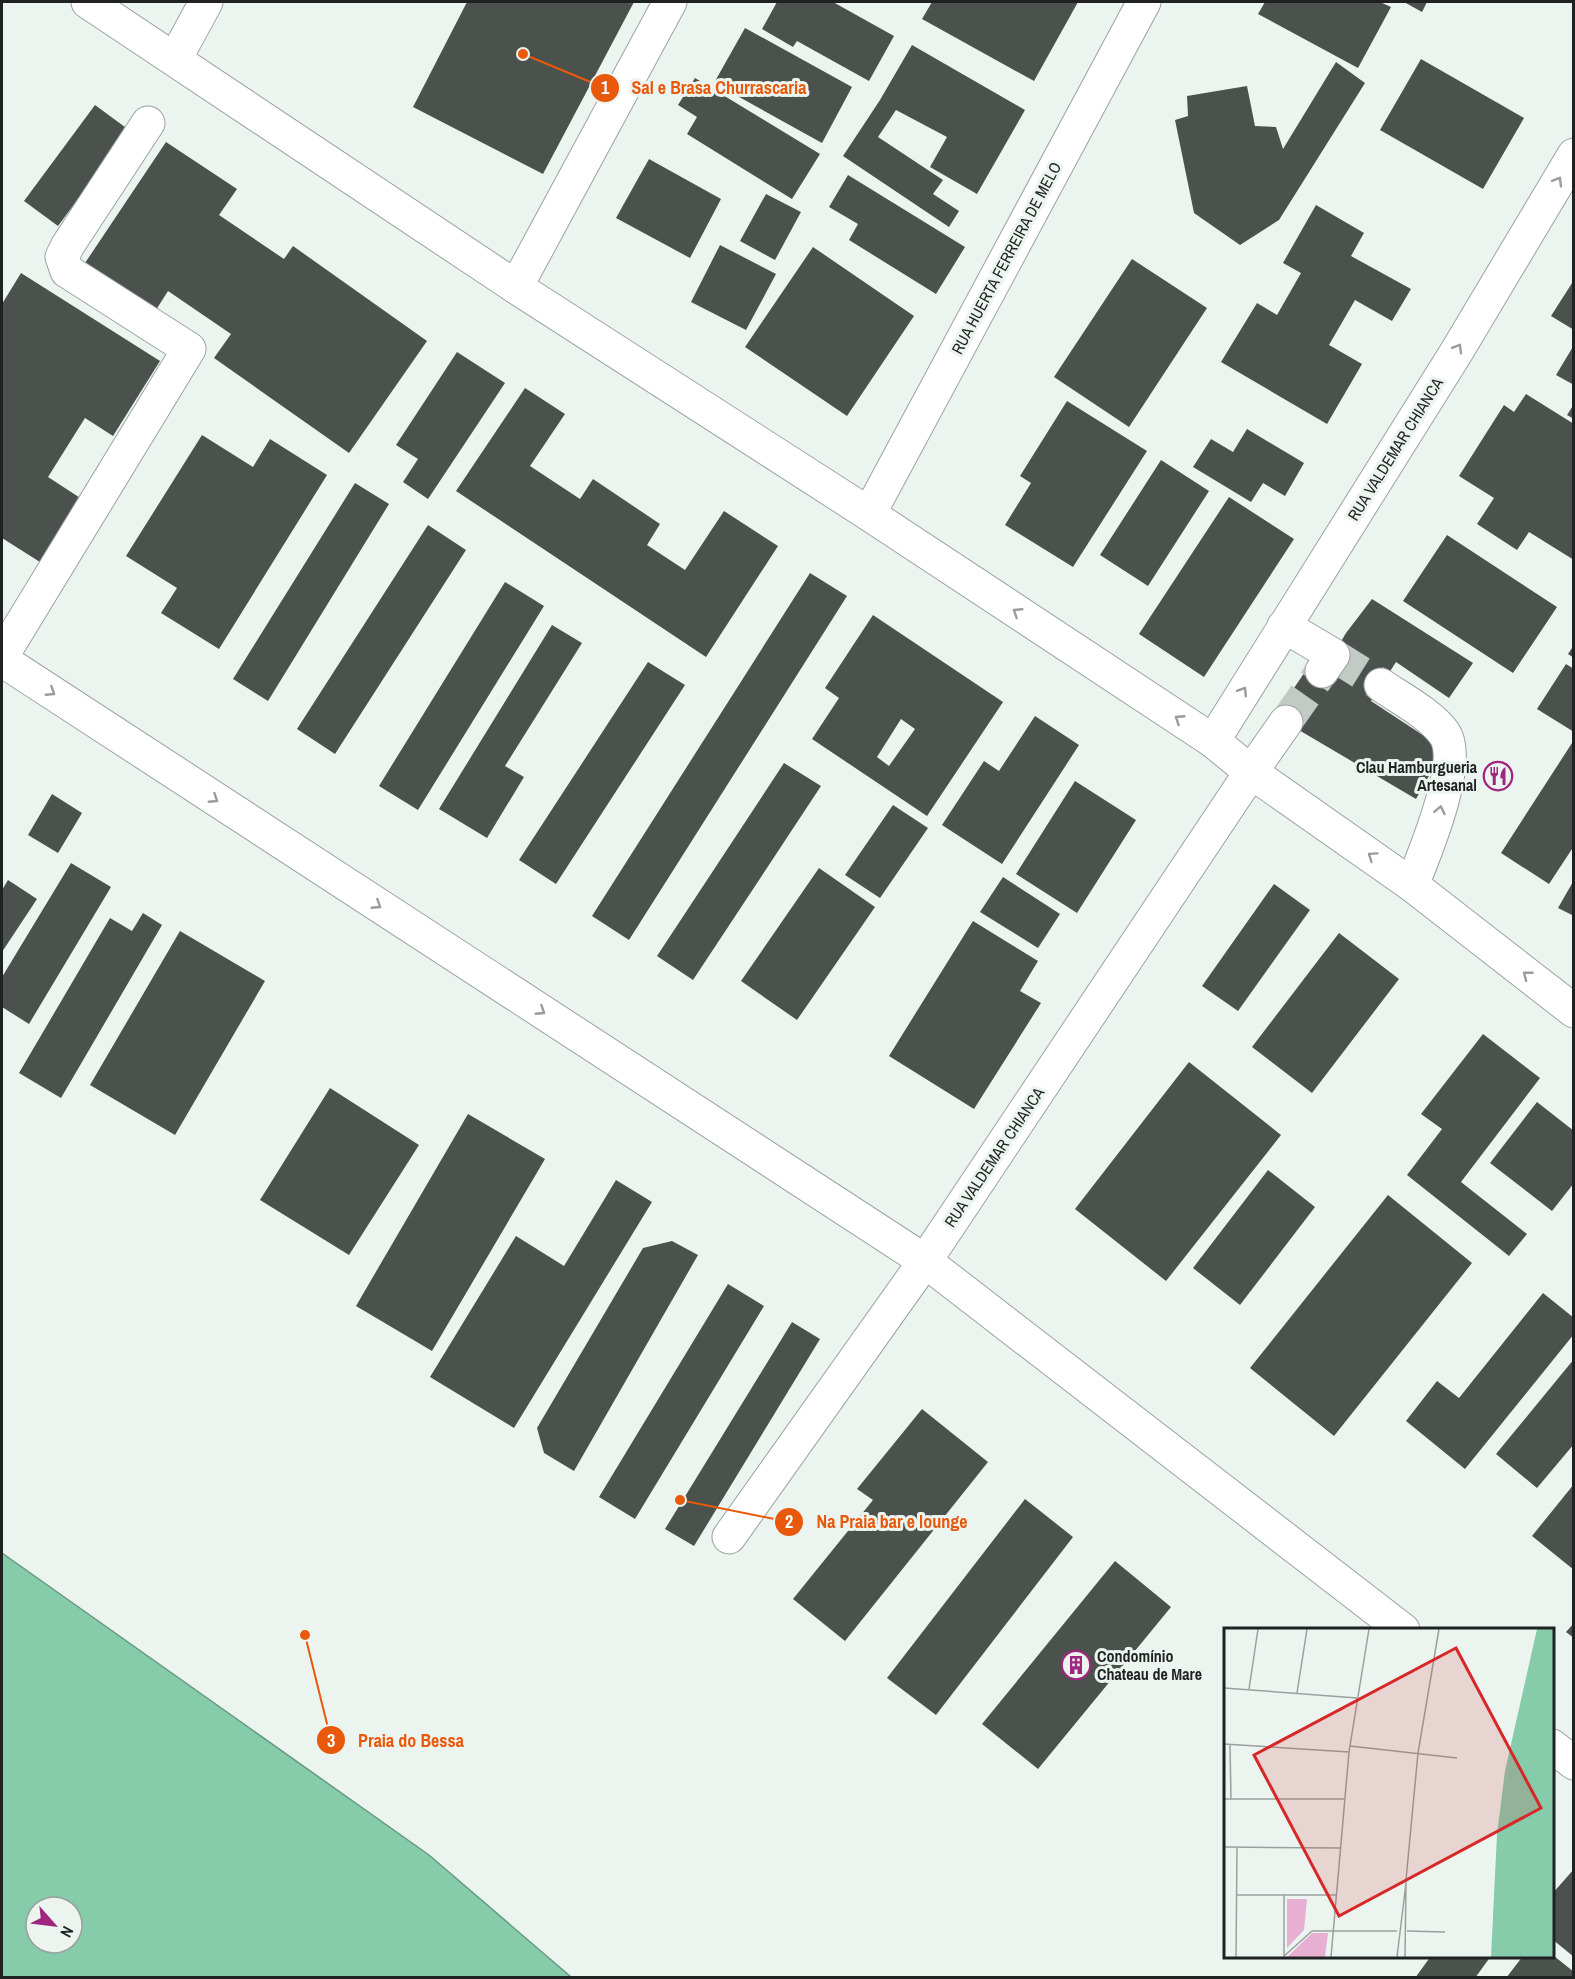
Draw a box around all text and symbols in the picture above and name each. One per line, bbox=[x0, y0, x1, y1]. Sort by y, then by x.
callout: Sal e Brasa Churrascaria bbox=[590, 70, 819, 106]
text: 1 bbox=[601, 75, 610, 100]
text: Sal e Brasa Churrascaria bbox=[632, 75, 807, 100]
street label: RUA HUERTA FERREIRA DE MELO bbox=[946, 158, 1066, 358]
one-way arrow bbox=[1551, 177, 1563, 187]
one-way arrow bbox=[1451, 344, 1463, 354]
street label: RUA VALDEMAR CHIANCA bbox=[1342, 373, 1448, 525]
one-way arrow bbox=[1012, 608, 1023, 619]
one-way arrow bbox=[44, 685, 55, 696]
one-way arrow bbox=[1236, 687, 1248, 697]
one-way arrow bbox=[1175, 715, 1186, 726]
place label: Clau Hamburgueria Artesanal bbox=[1356, 756, 1478, 796]
restaurant icon: Clau Hamburgueria Artesanal bbox=[1482, 760, 1514, 792]
one-way arrow bbox=[208, 791, 218, 803]
one-way arrow bbox=[1432, 805, 1445, 815]
one-way arrow bbox=[1368, 853, 1379, 864]
one-way arrow bbox=[371, 898, 382, 909]
one-way arrow bbox=[1523, 971, 1534, 982]
one-way arrow bbox=[534, 1004, 545, 1015]
street label: RUA VALDEMAR CHIANCA bbox=[939, 1082, 1049, 1231]
callout: Na Praia bar e lounge bbox=[774, 1504, 979, 1540]
text: 2 bbox=[785, 1509, 793, 1534]
text: Na Praia bar e lounge bbox=[817, 1509, 967, 1534]
inset map bbox=[1224, 1628, 1554, 1958]
place label: Condomínio Chateau de Mare bbox=[1097, 1645, 1202, 1685]
building icon: Condomínio Chateau de Mare bbox=[1060, 1649, 1092, 1681]
callout: Praia do Bessa bbox=[316, 1722, 475, 1758]
text: 3 bbox=[327, 1728, 335, 1753]
text: Praia do Bessa bbox=[358, 1728, 465, 1753]
north arrow bbox=[24, 1895, 84, 1955]
text: N bbox=[55, 1923, 79, 1941]

